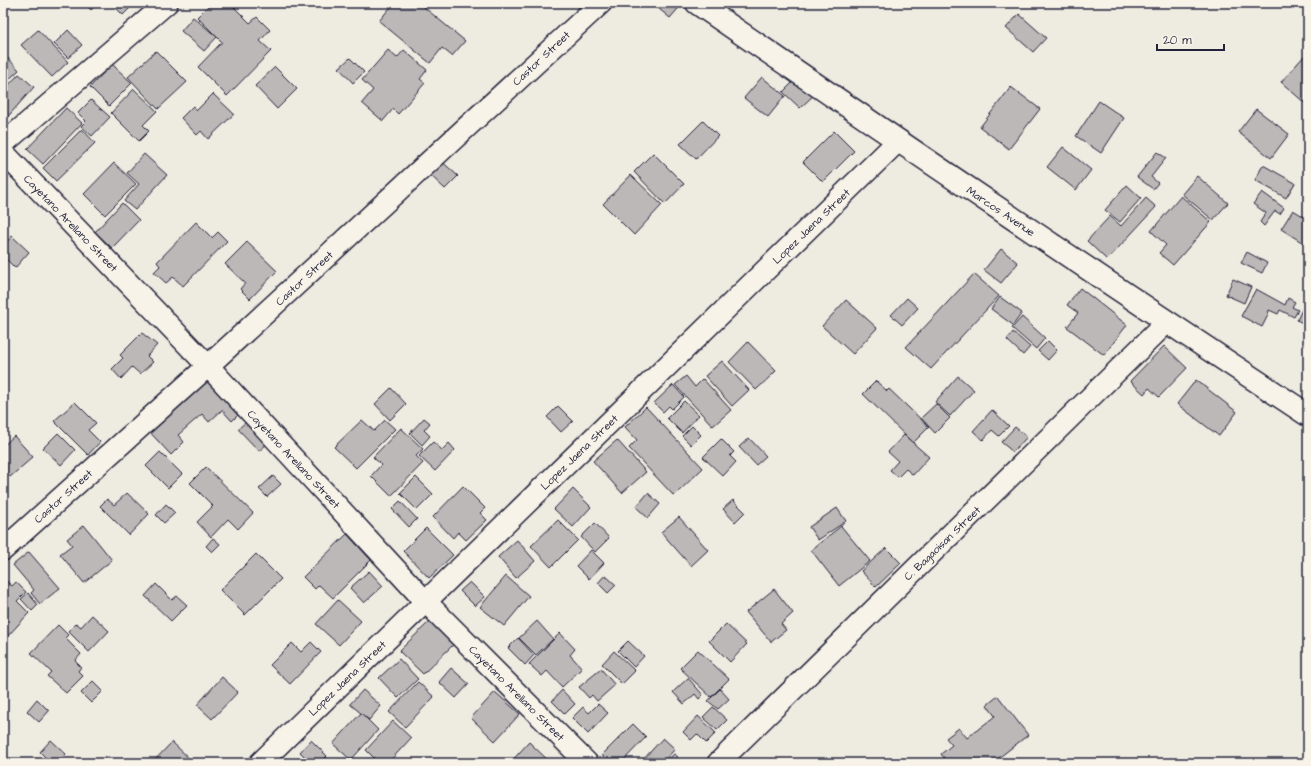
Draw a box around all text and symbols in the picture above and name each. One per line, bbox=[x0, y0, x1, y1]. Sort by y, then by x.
scale bar bbox=[1157, 26, 1224, 52]
street label: Castor Street bbox=[509, 27, 574, 89]
text: 20 m bbox=[1163, 32, 1192, 49]
street label: Cayetano Arellano Street bbox=[19, 171, 121, 276]
street label: Marcos Avenue bbox=[964, 183, 1038, 240]
street label: Lopez Jaena Street bbox=[769, 185, 854, 267]
street label: Castor Street bbox=[272, 247, 337, 309]
street label: Cayetano Arellano Street bbox=[243, 407, 344, 513]
street label: Lopez Jaena Street bbox=[537, 411, 622, 493]
street label: Castor Street bbox=[31, 466, 96, 527]
street label: C. Bagaoisan Street bbox=[901, 502, 985, 585]
street label: Lopez Jaena Street bbox=[305, 637, 390, 719]
street label: Cayetano Arellano Street bbox=[465, 642, 568, 746]

